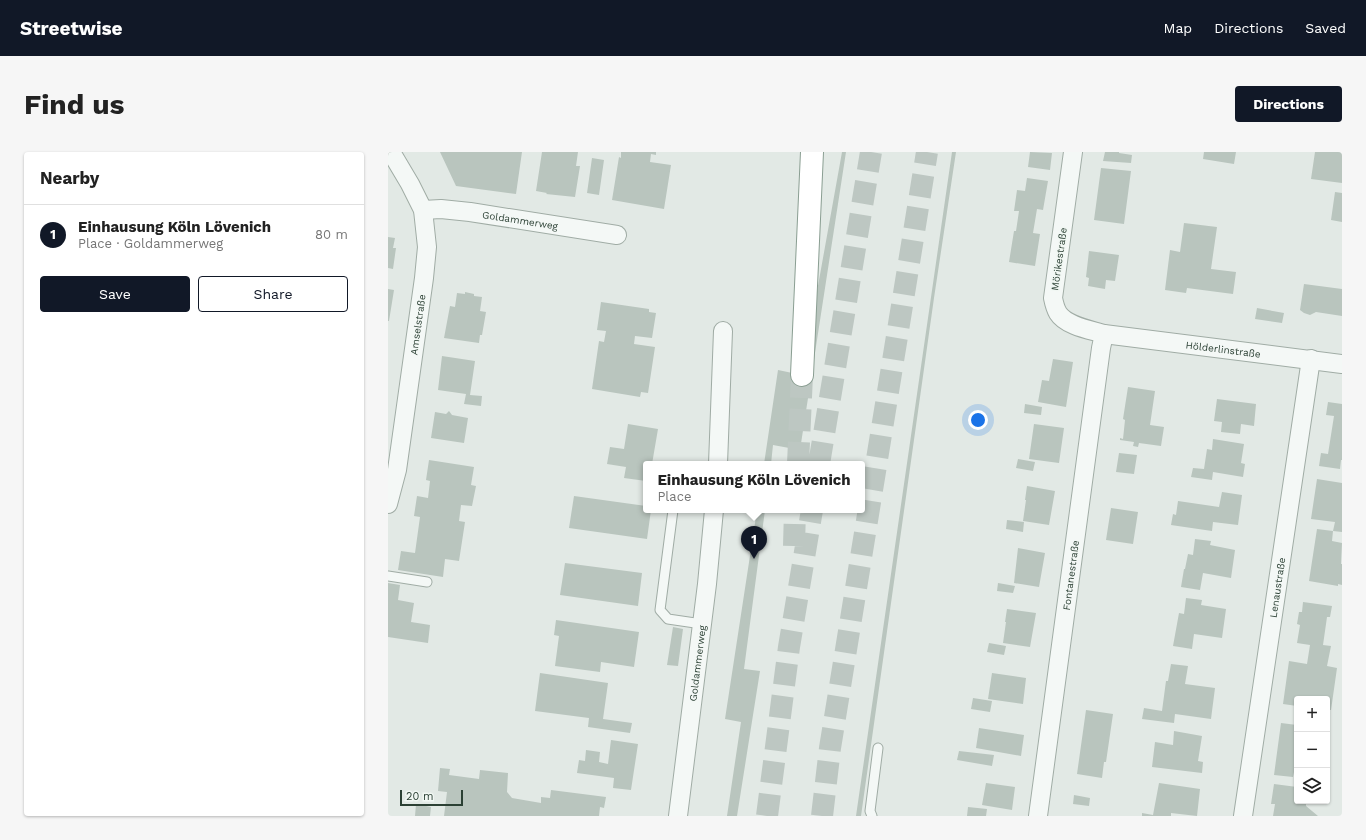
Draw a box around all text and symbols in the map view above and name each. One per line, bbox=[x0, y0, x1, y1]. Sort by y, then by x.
text: Streetwise bbox=[20, 17, 123, 40]
text: Map bbox=[1164, 20, 1192, 36]
text: Directions bbox=[1214, 20, 1283, 36]
text: Saved bbox=[1305, 20, 1346, 36]
button: Directions bbox=[1235, 86, 1342, 122]
text: Find us bbox=[24, 88, 124, 121]
text: Nearby bbox=[40, 168, 99, 188]
street label: Goldammerweg bbox=[482, 209, 560, 231]
text: Einhausung Köln Lövenich bbox=[78, 218, 271, 236]
text: 1 bbox=[50, 227, 56, 242]
text: 80 m bbox=[315, 227, 348, 242]
street label: Mörikestraße bbox=[1049, 227, 1069, 291]
text: Place · Goldammerweg bbox=[78, 236, 223, 251]
button: Save bbox=[40, 276, 190, 312]
button: Share bbox=[198, 276, 348, 312]
street label: Amselstraße bbox=[408, 293, 427, 356]
street label: Hölderlinstraße bbox=[1185, 339, 1262, 359]
your location bbox=[968, 410, 988, 430]
popup bbox=[643, 461, 865, 513]
text: Einhausung Köln Lövenich bbox=[657, 471, 851, 489]
text: Place bbox=[657, 489, 691, 504]
pin: 1 bbox=[741, 526, 767, 559]
street label: Fontanestraße bbox=[1060, 539, 1081, 611]
street label: Lenaustraße bbox=[1267, 556, 1287, 618]
street label: Goldammerweg bbox=[687, 624, 707, 702]
map controls bbox=[1294, 696, 1330, 804]
button: + bbox=[1294, 696, 1330, 732]
button: − bbox=[1294, 732, 1330, 768]
button: layers bbox=[1294, 768, 1330, 804]
scale bar bbox=[400, 788, 463, 807]
text: 20 m bbox=[406, 790, 434, 803]

